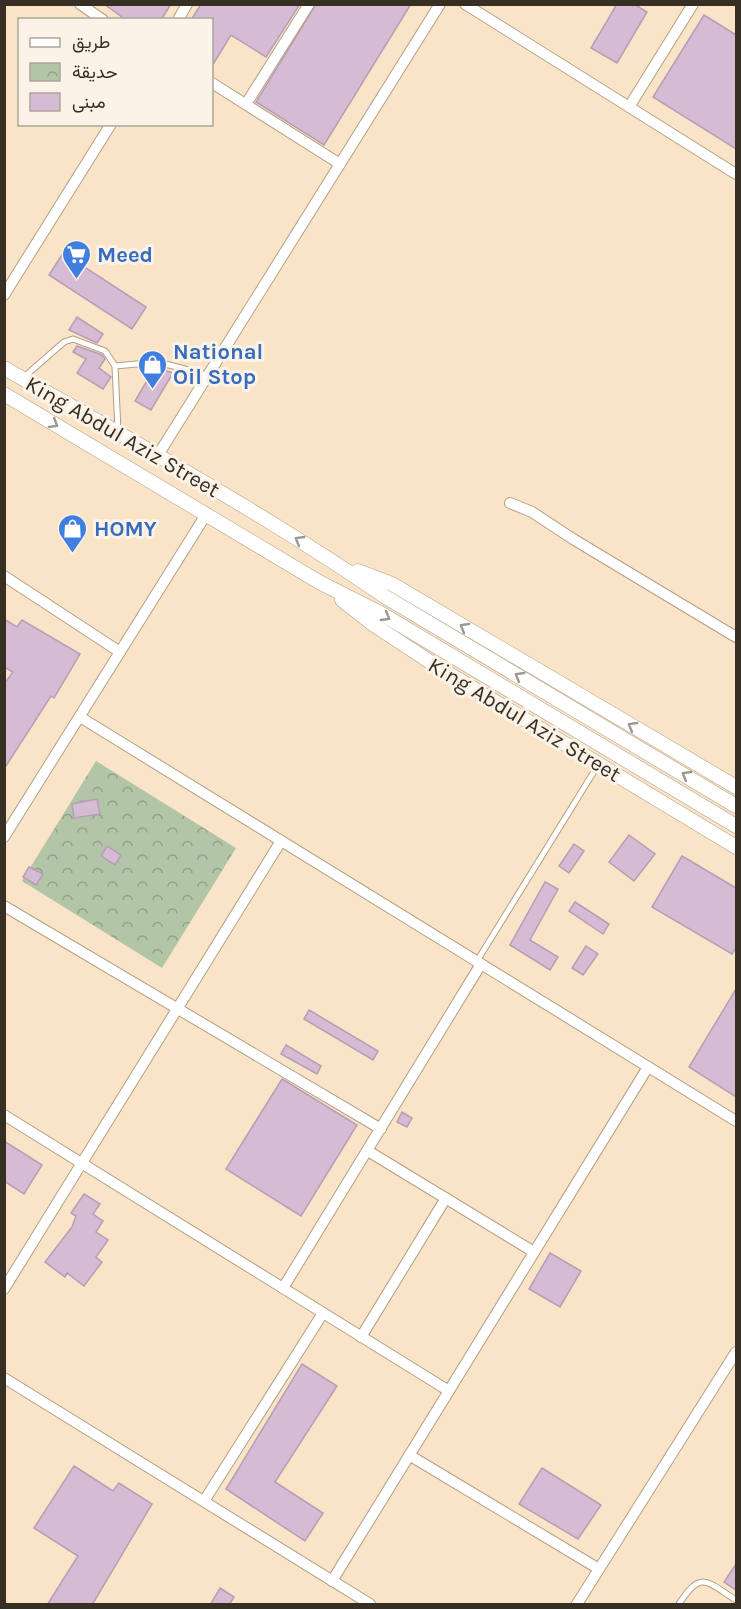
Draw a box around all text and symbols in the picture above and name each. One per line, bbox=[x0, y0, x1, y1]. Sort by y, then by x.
legend bbox=[18, 18, 213, 126]
text: طريق bbox=[72, 31, 110, 53]
text: حديقة bbox=[72, 61, 118, 83]
text: مبنى bbox=[72, 91, 106, 113]
supermarket icon: Meed bbox=[60, 238, 92, 280]
place label: Meed bbox=[97, 242, 153, 268]
place label: National Oil Stop bbox=[173, 339, 263, 390]
shop icon: National Oil Stop bbox=[136, 348, 168, 390]
street label: King Abdul Aziz Street bbox=[21, 371, 224, 503]
one-way arrow bbox=[48, 417, 58, 429]
shop icon: HOMY bbox=[57, 512, 89, 554]
place label: HOMY bbox=[94, 516, 157, 542]
one-way arrow bbox=[295, 536, 305, 548]
one-way arrow bbox=[380, 609, 390, 621]
one-way arrow bbox=[460, 623, 470, 634]
street label: King Abdul Aziz Street bbox=[424, 652, 625, 788]
one-way arrow bbox=[515, 672, 525, 684]
one-way arrow bbox=[628, 722, 638, 733]
one-way arrow bbox=[682, 771, 692, 783]

